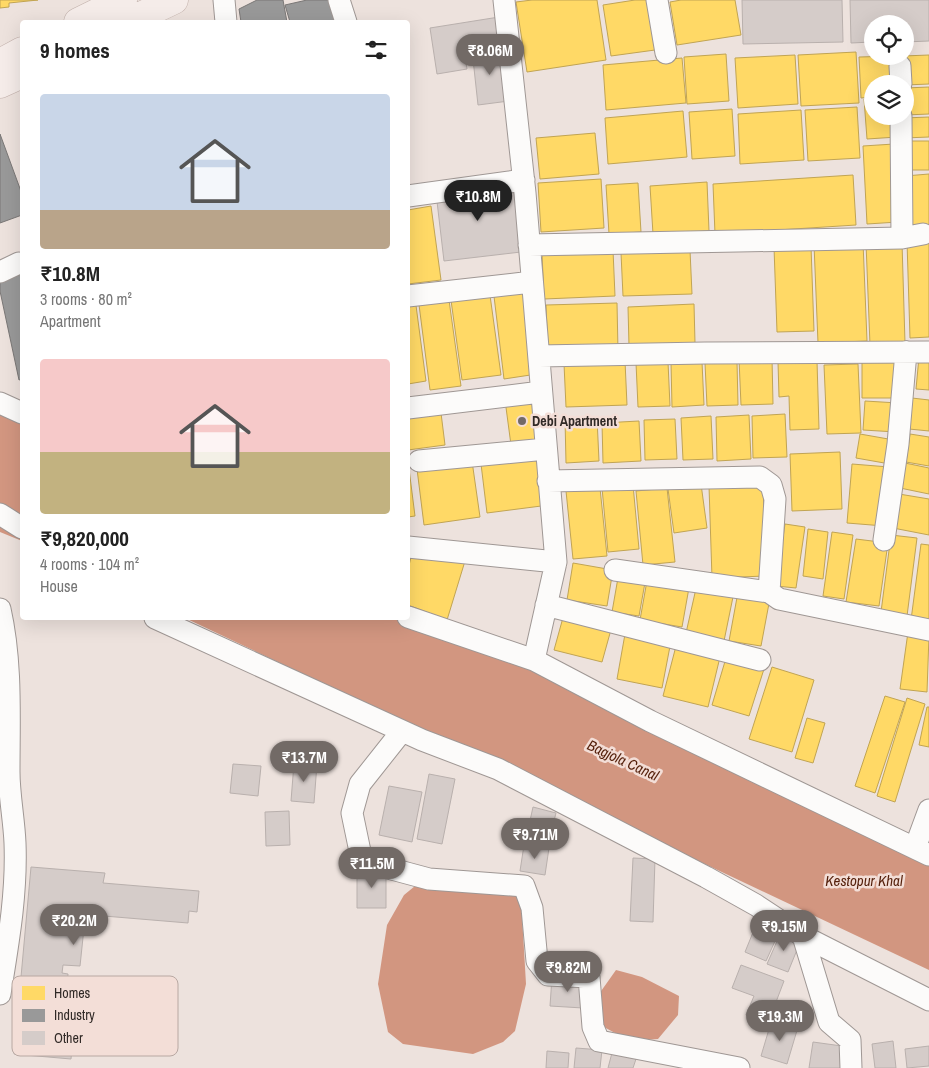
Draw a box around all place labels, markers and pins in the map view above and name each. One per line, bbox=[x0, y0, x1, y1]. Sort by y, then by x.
pin: ₹8.06M bbox=[449, 34, 531, 76]
pin: ₹10.8M bbox=[437, 180, 519, 222]
place label: Debi Apartment bbox=[532, 412, 617, 430]
marker: Debi Apartment bbox=[516, 415, 528, 427]
pin: ₹13.7M bbox=[263, 740, 345, 783]
pin: ₹9.71M bbox=[494, 818, 576, 860]
pin: ₹11.5M bbox=[331, 846, 413, 889]
pin: ₹20.2M bbox=[33, 904, 115, 946]
pin: ₹9.15M bbox=[743, 910, 825, 952]
pin: ₹9.82M bbox=[527, 950, 609, 993]
pin: ₹19.3M bbox=[739, 1000, 821, 1042]

